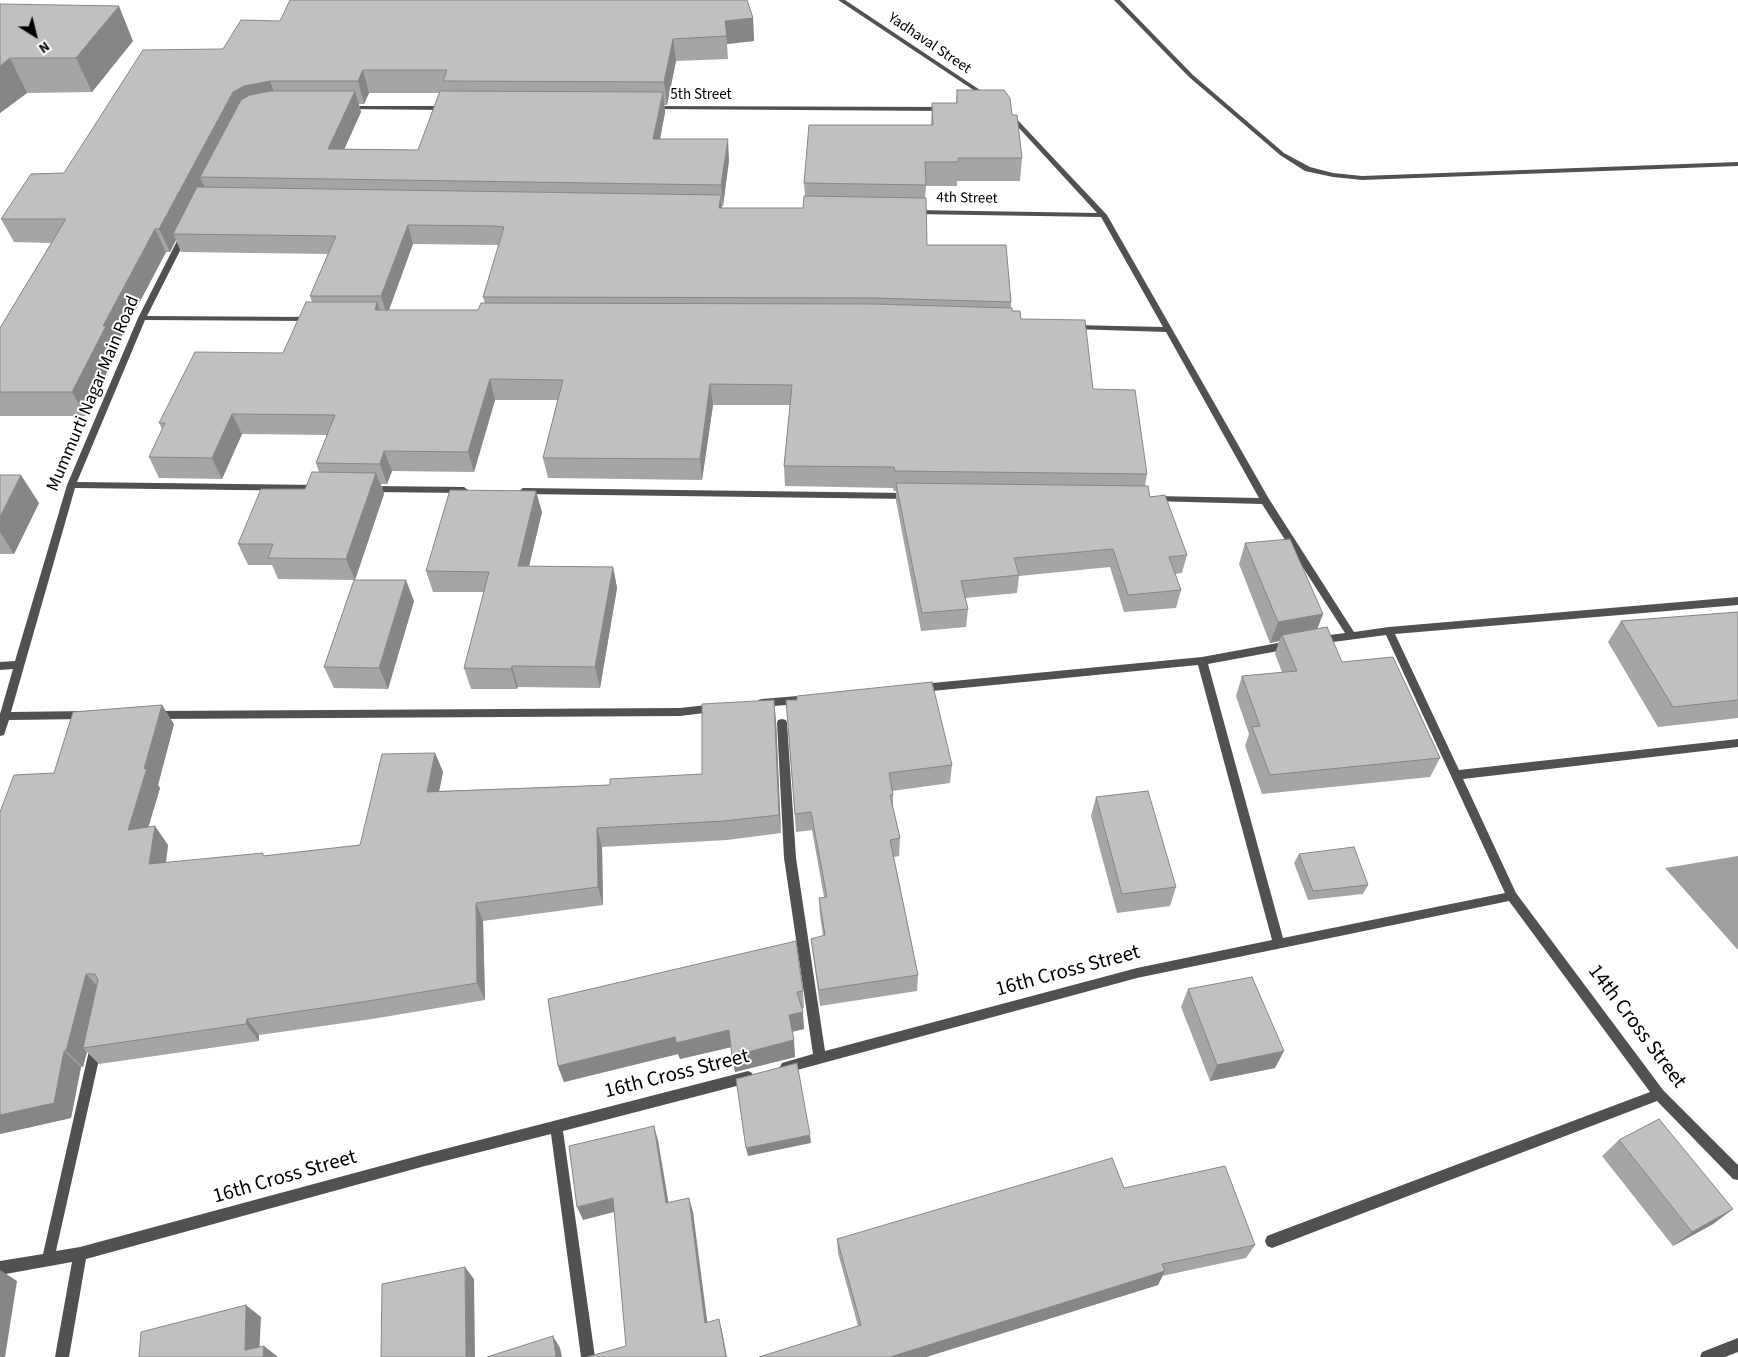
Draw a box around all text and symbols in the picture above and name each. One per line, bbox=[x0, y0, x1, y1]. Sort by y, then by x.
north arrow bbox=[10, 10, 60, 60]
street label: Yadhaval Street bbox=[884, 10, 974, 78]
text: N bbox=[34, 36, 53, 58]
street label: 5th Street bbox=[670, 87, 732, 105]
street label: 4th Street bbox=[936, 189, 998, 209]
street label: Mummurti Nagar Main Road bbox=[43, 293, 145, 495]
street label: 16th Cross Street bbox=[993, 941, 1143, 1003]
street label: 14th Cross Street bbox=[1581, 960, 1691, 1094]
street label: 16th Cross Street bbox=[602, 1045, 752, 1105]
street label: 16th Cross Street bbox=[210, 1145, 360, 1211]

